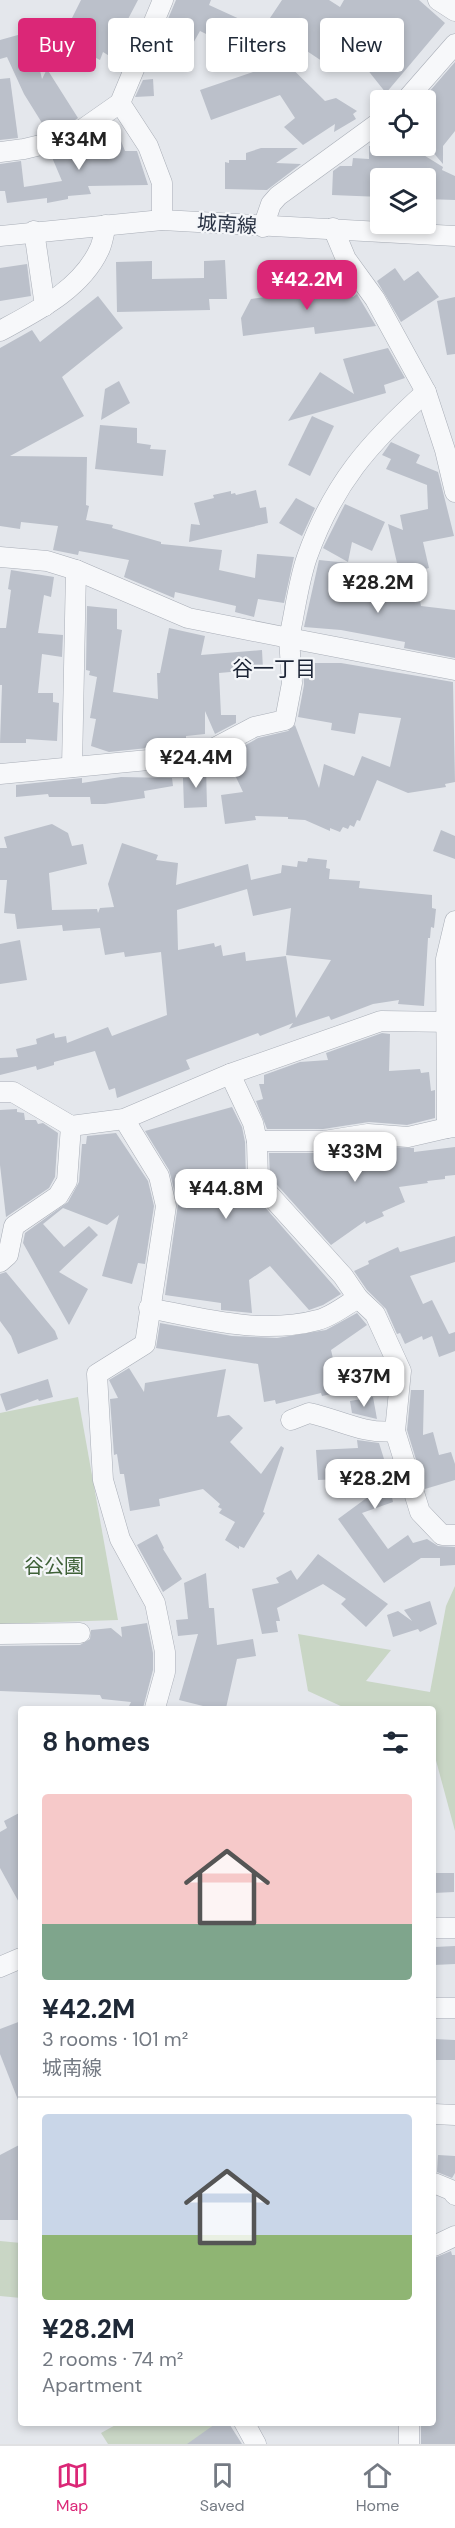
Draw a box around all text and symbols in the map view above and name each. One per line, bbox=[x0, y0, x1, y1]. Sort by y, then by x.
chip: Buy bbox=[18, 18, 96, 72]
chip: Rent bbox=[108, 18, 194, 72]
chip: Filters bbox=[206, 18, 308, 72]
chip: New bbox=[320, 18, 404, 72]
map controls bbox=[370, 90, 436, 234]
button: locate bbox=[370, 90, 436, 156]
pin: ¥34M bbox=[43, 120, 115, 171]
text: ¥34M bbox=[51, 126, 107, 152]
button: layers bbox=[370, 168, 436, 234]
street label: 城南線 bbox=[196, 209, 258, 239]
pin: ¥42.2M bbox=[258, 260, 356, 311]
text: ¥42.2M bbox=[271, 266, 343, 292]
pin: ¥28.2M bbox=[329, 563, 427, 614]
text: ¥28.2M bbox=[342, 569, 414, 595]
district label: 谷一丁目 bbox=[232, 655, 316, 683]
pin: ¥24.4M bbox=[147, 738, 245, 789]
text: ¥24.4M bbox=[159, 744, 233, 770]
pin: ¥33M bbox=[319, 1132, 391, 1183]
text: ¥33M bbox=[328, 1138, 382, 1164]
pin: ¥44.8M bbox=[177, 1169, 275, 1220]
text: ¥44.8M bbox=[189, 1175, 263, 1201]
pin: ¥37M bbox=[328, 1357, 400, 1408]
text: ¥37M bbox=[337, 1363, 391, 1389]
pin: ¥28.2M bbox=[326, 1459, 424, 1510]
text: ¥28.2M bbox=[339, 1465, 411, 1491]
park label: 谷公園 bbox=[24, 1553, 84, 1579]
text: 8 homes bbox=[42, 1725, 150, 1759]
icon: filters bbox=[379, 1726, 412, 1759]
icon: home bbox=[173, 1833, 281, 1941]
text: ¥42.2M bbox=[42, 1992, 135, 2026]
text: 3 rooms · 101 m² bbox=[42, 2026, 188, 2052]
text: 城南線 bbox=[42, 2055, 102, 2081]
icon: home bbox=[173, 2153, 281, 2261]
text: ¥28.2M bbox=[42, 2312, 135, 2346]
text: 2 rooms · 74 m² bbox=[42, 2346, 183, 2372]
text: Apartment bbox=[42, 2372, 142, 2398]
tab: Map bbox=[56, 2459, 89, 2516]
tab: Saved bbox=[200, 2459, 245, 2516]
tab: Home bbox=[356, 2459, 399, 2516]

